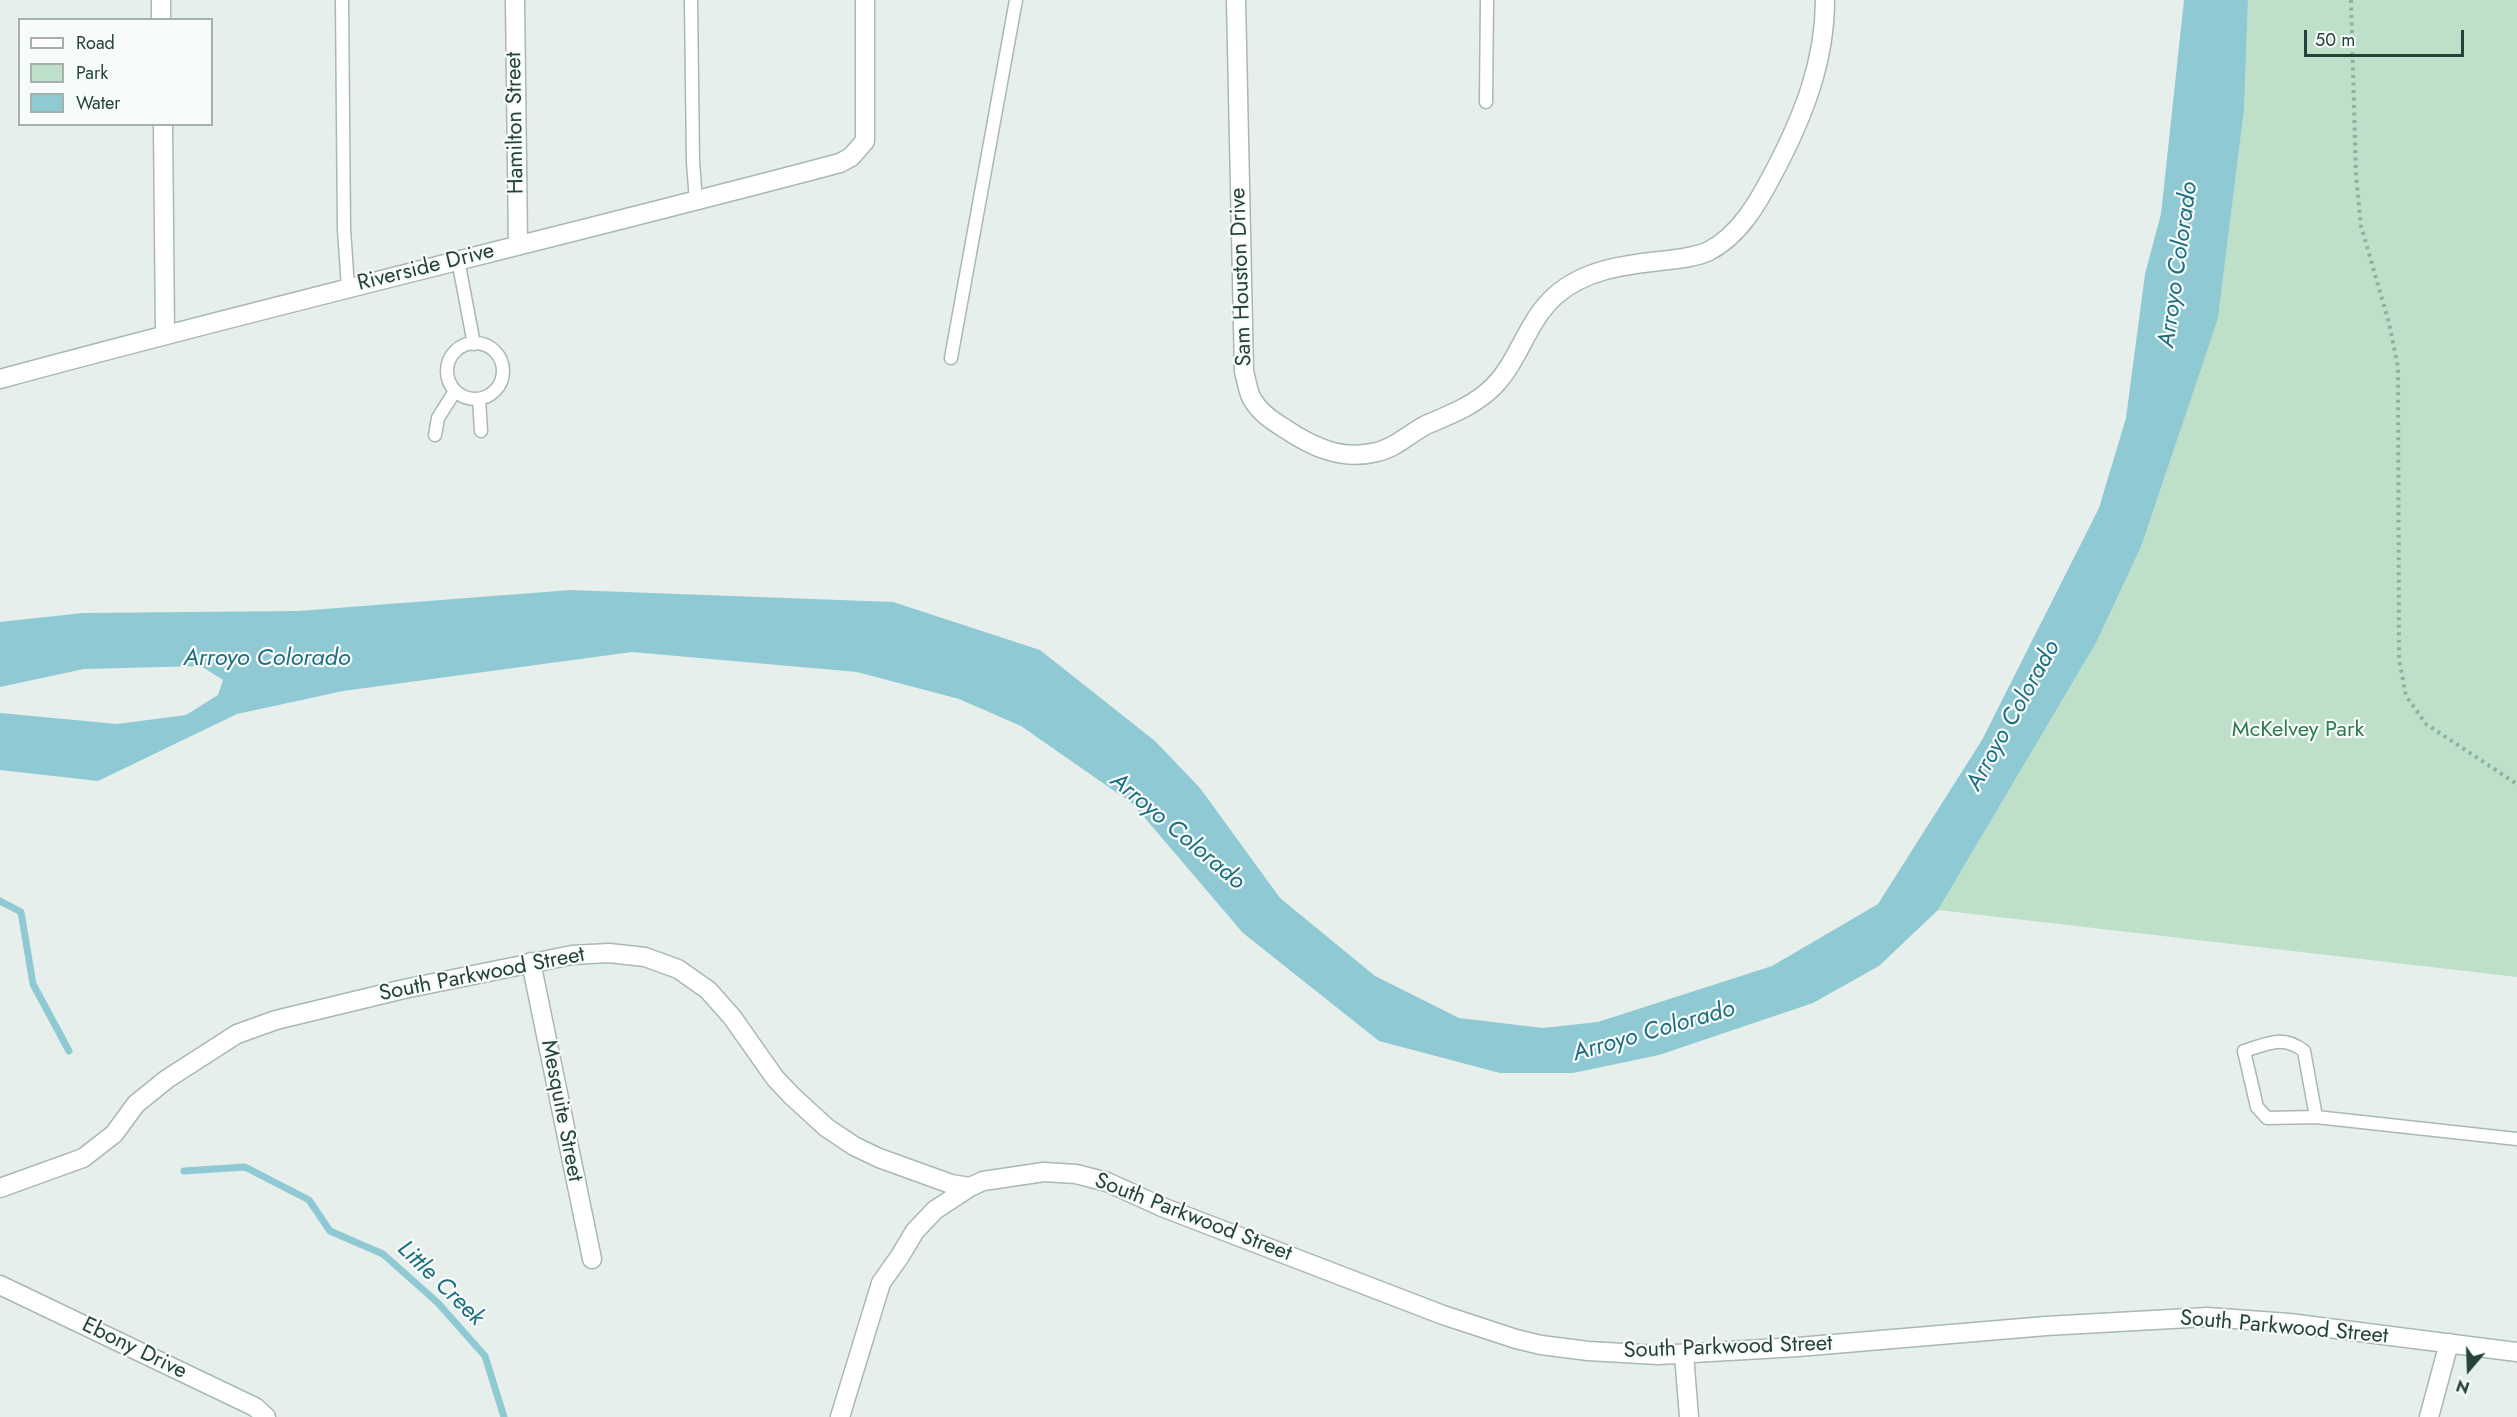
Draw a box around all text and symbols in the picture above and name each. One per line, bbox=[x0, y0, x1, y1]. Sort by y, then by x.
legend bbox=[18, 18, 213, 126]
scale bar bbox=[2307, 18, 2468, 56]
text: 50 m bbox=[2315, 27, 2355, 53]
text: Road bbox=[76, 30, 115, 56]
street label: Hamilton Street bbox=[502, 52, 530, 194]
text: Park bbox=[76, 60, 108, 86]
text: Water bbox=[76, 90, 120, 116]
water label: Arroyo Colorado bbox=[2153, 180, 2205, 350]
street label: Sam Houston Drive bbox=[1226, 187, 1258, 367]
street label: Riverside Drive bbox=[355, 238, 497, 298]
water label: Arroyo Colorado bbox=[1961, 636, 2067, 796]
water label: Arroyo Colorado bbox=[183, 645, 351, 673]
park label: McKelvey Park bbox=[2232, 718, 2364, 744]
water label: Arroyo Colorado bbox=[1104, 767, 1250, 897]
street label: South Parkwood Street bbox=[377, 942, 587, 1008]
water label: Arroyo Colorado bbox=[1570, 995, 1738, 1069]
street label: Mesquite Street bbox=[534, 1038, 588, 1184]
street label: South Parkwood Street bbox=[1091, 1168, 1295, 1268]
water label: Little Creek bbox=[390, 1235, 490, 1333]
street label: South Parkwood Street bbox=[2179, 1306, 2389, 1350]
street label: Ebony Drive bbox=[77, 1312, 191, 1386]
street label: South Parkwood Street bbox=[1623, 1331, 1833, 1365]
north arrow bbox=[2439, 1339, 2499, 1399]
text: N bbox=[2453, 1374, 2473, 1399]

